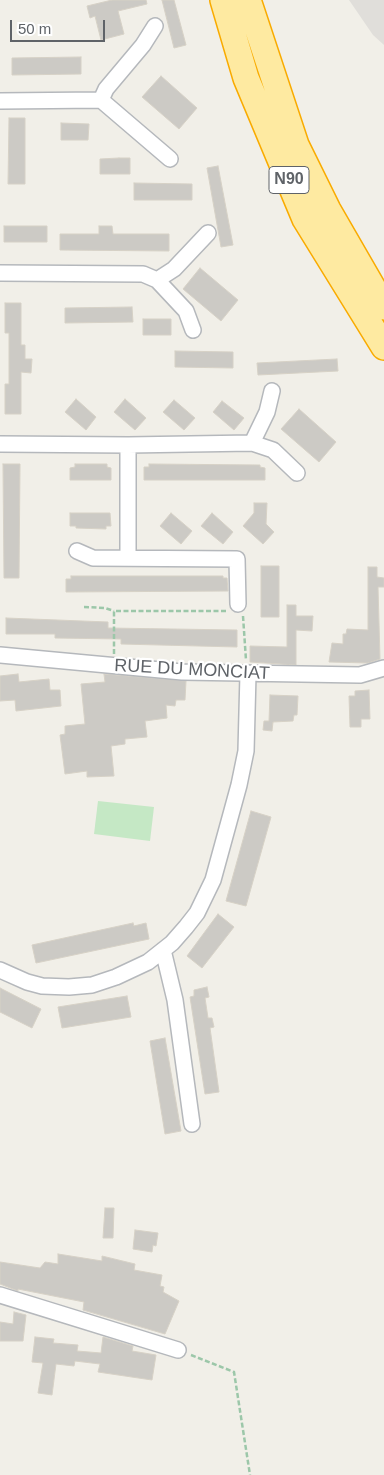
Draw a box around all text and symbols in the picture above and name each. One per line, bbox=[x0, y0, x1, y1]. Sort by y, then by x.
scale bar bbox=[12, 10, 108, 42]
text: 50 m bbox=[18, 20, 51, 37]
road number: N90 bbox=[269, 166, 309, 194]
street label: RUE DU MONCIAT bbox=[114, 655, 270, 685]

